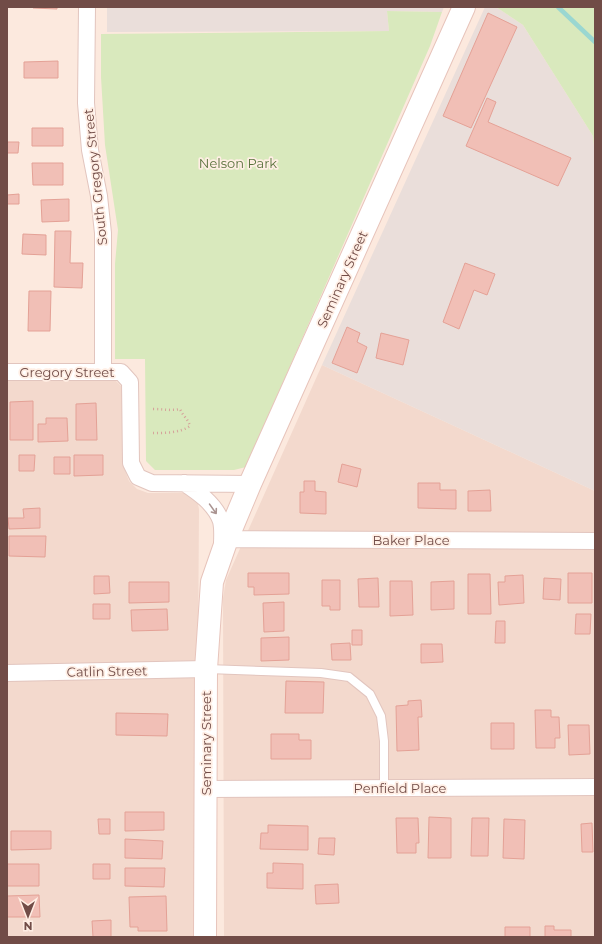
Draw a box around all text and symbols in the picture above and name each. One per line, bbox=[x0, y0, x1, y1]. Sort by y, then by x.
street label: South Gregory Street bbox=[80, 108, 110, 246]
park label: Nelson Park bbox=[199, 155, 277, 171]
street label: Seminary Street bbox=[313, 228, 371, 330]
street label: Gregory Street bbox=[20, 364, 114, 380]
one-way arrow bbox=[209, 503, 217, 514]
street label: Baker Place bbox=[373, 532, 450, 548]
street label: Catlin Street bbox=[67, 662, 147, 680]
street label: Seminary Street bbox=[198, 691, 214, 795]
street label: Penfield Place bbox=[354, 780, 447, 796]
north arrow bbox=[8, 896, 48, 936]
text: N bbox=[24, 919, 32, 933]

